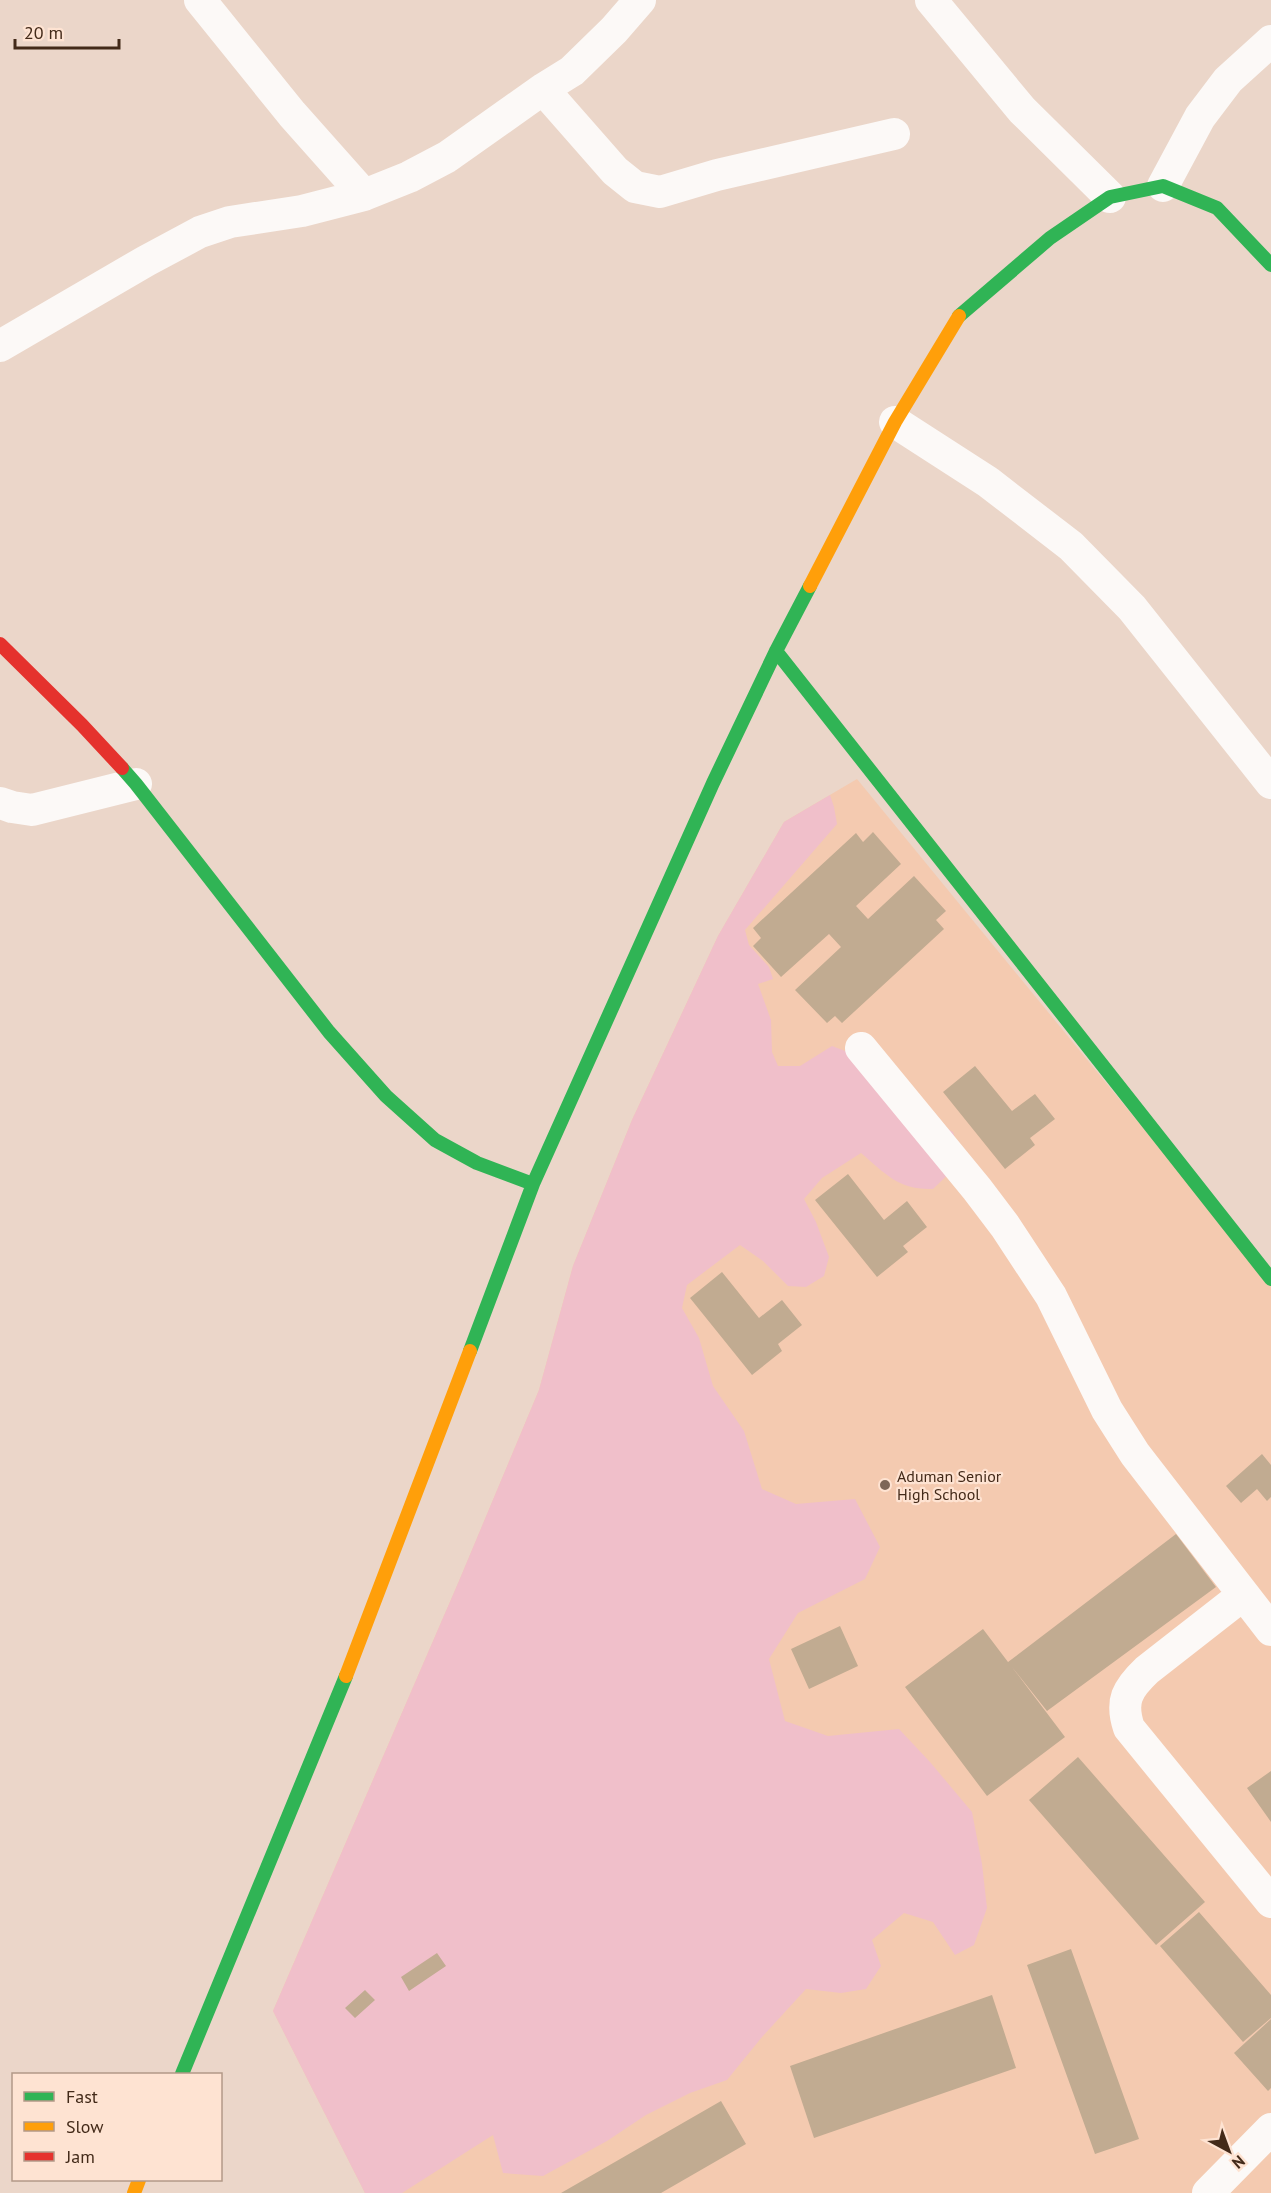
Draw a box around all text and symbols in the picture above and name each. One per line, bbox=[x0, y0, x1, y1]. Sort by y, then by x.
scale bar bbox=[15, 12, 118, 50]
text: 20 m bbox=[24, 21, 63, 44]
place label: Aduman Senior High School bbox=[897, 1466, 1002, 1504]
marker: Aduman Senior High School bbox=[878, 1478, 892, 1492]
legend bbox=[12, 2073, 222, 2181]
text: Fast bbox=[66, 2085, 98, 2108]
text: Slow bbox=[66, 2115, 104, 2138]
north arrow bbox=[1199, 2121, 1259, 2181]
text: Jam bbox=[65, 2145, 95, 2168]
text: N bbox=[1228, 2151, 1249, 2173]

